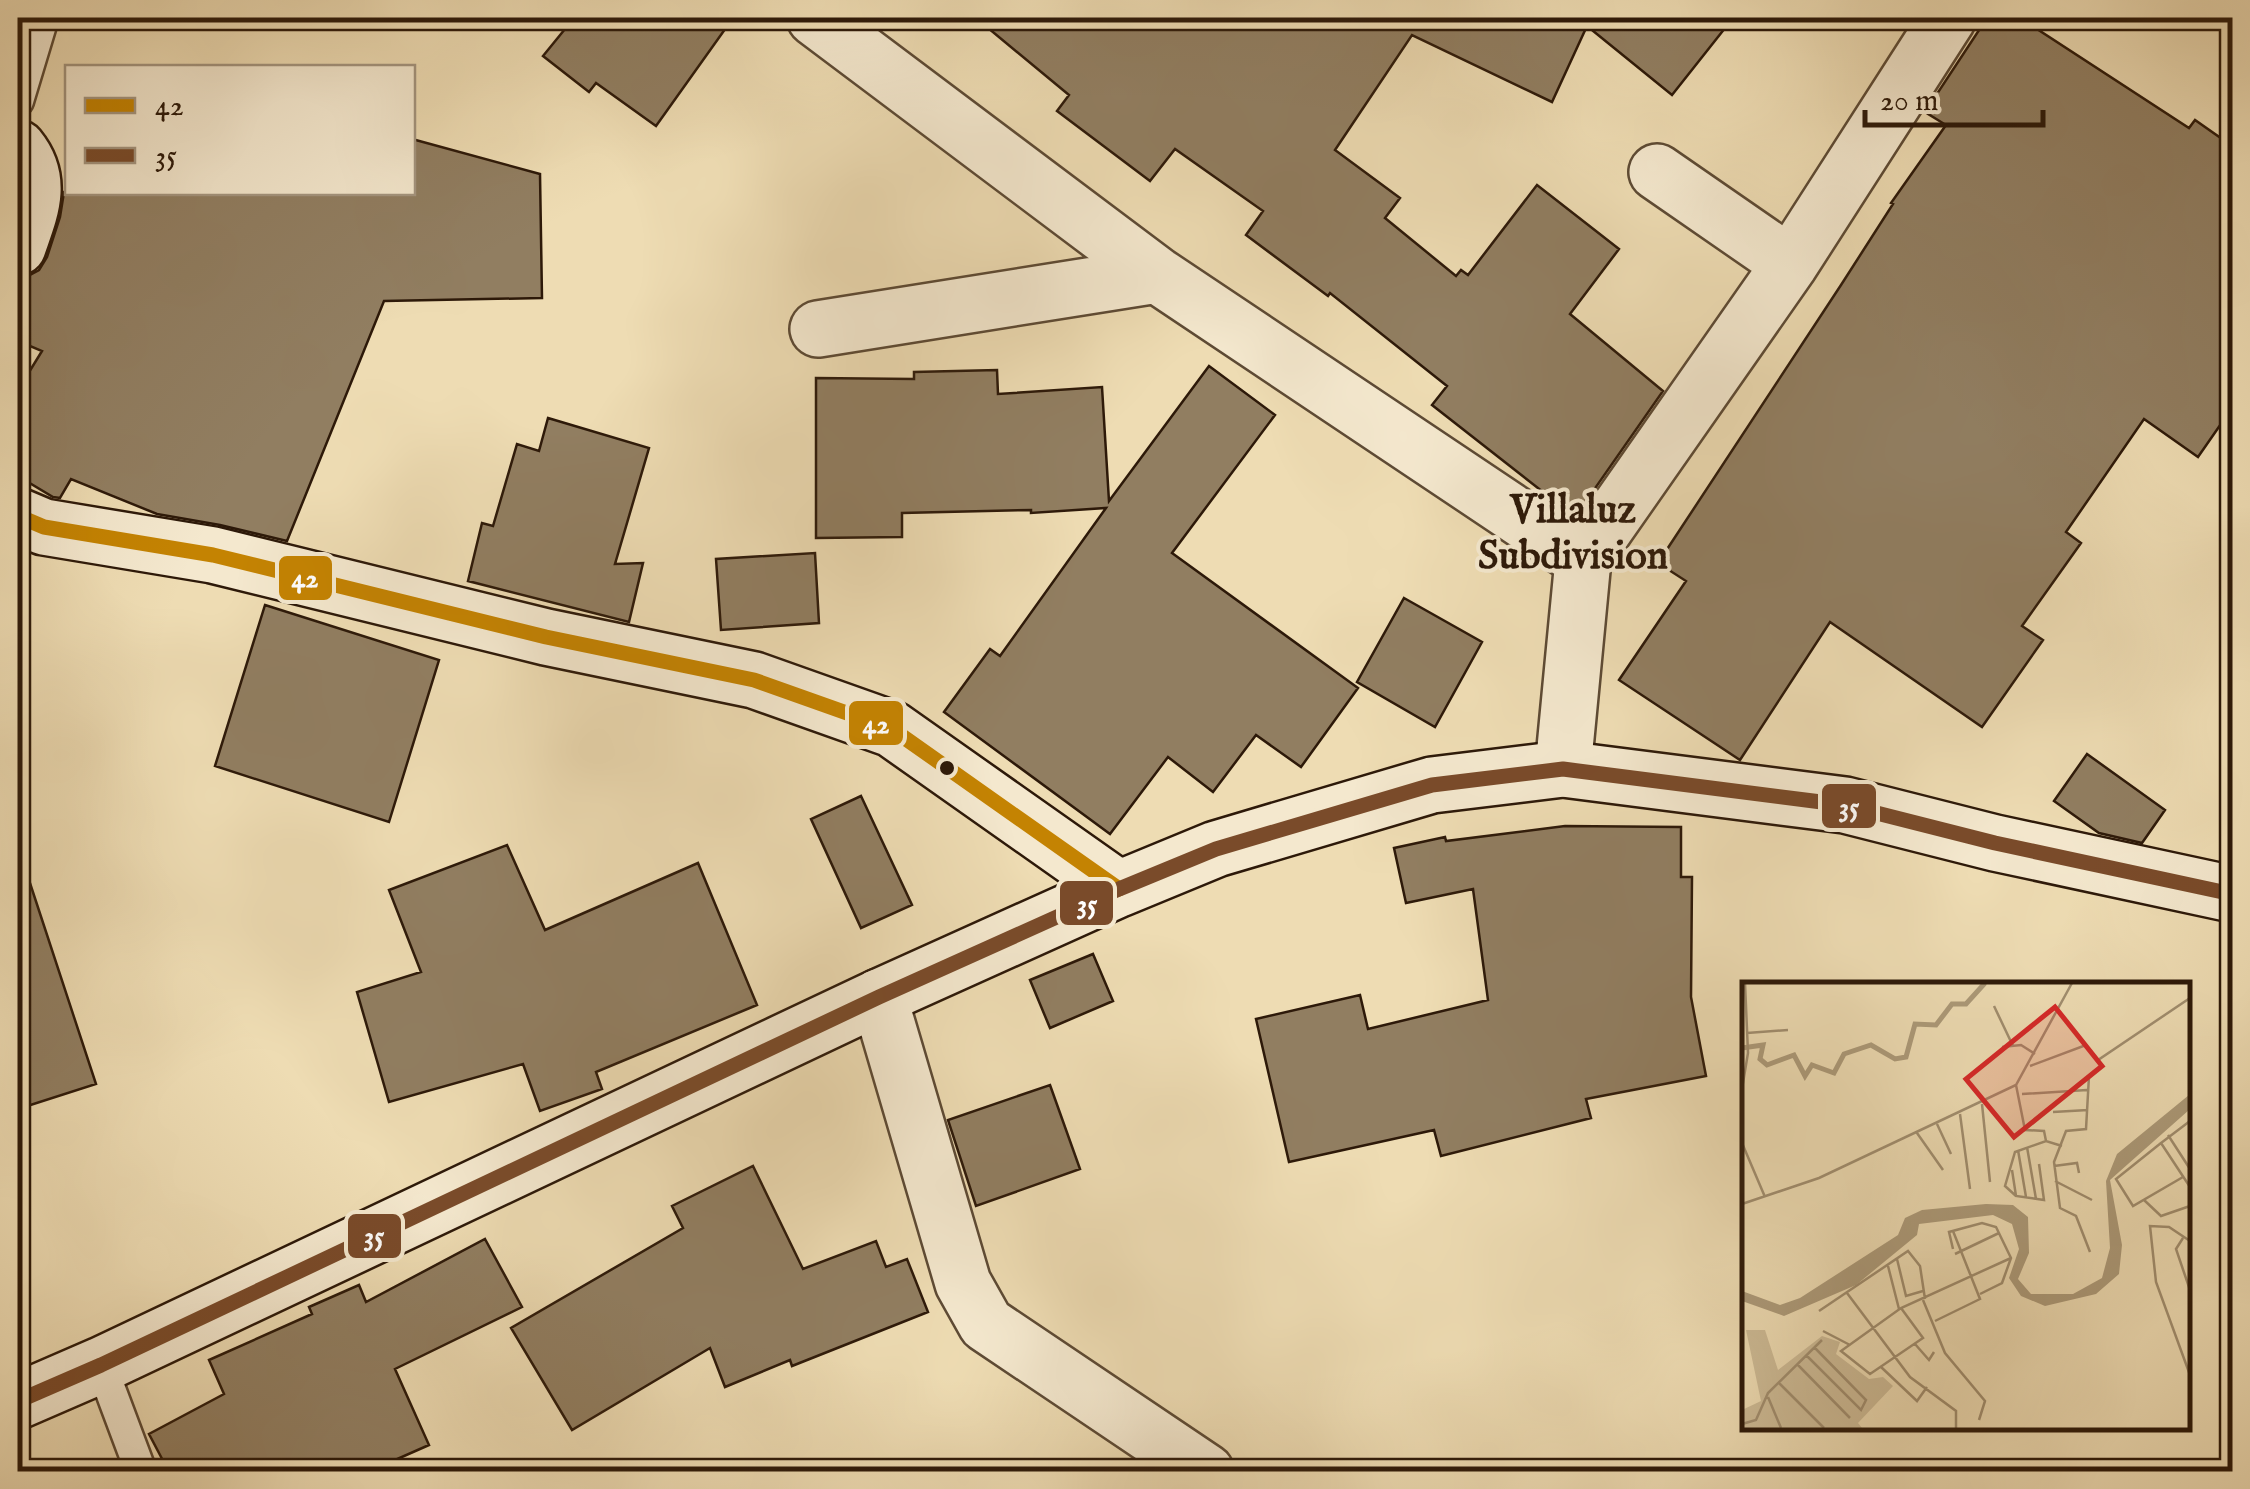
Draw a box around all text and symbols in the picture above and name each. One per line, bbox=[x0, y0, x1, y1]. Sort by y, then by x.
legend bbox=[65, 65, 415, 195]
scale bar bbox=[1865, 65, 2042, 127]
text: 20 m bbox=[1880, 83, 1939, 121]
text: 42 bbox=[155, 88, 184, 126]
text: 35 bbox=[155, 138, 177, 176]
district label: Villaluz Subdivision bbox=[1478, 486, 1668, 583]
line badge: 42 bbox=[277, 554, 334, 602]
text: 42 bbox=[292, 562, 318, 597]
line badge: 42 bbox=[847, 699, 905, 747]
text: 42 bbox=[863, 708, 889, 743]
unlabelled marker bbox=[937, 758, 957, 778]
line badge: 35 bbox=[1820, 782, 1878, 830]
text: 35 bbox=[1839, 791, 1859, 826]
line badge: 35 bbox=[1058, 879, 1115, 927]
text: 35 bbox=[1077, 888, 1097, 923]
inset map bbox=[1742, 982, 2190, 1429]
line badge: 35 bbox=[346, 1212, 403, 1260]
text: 35 bbox=[364, 1220, 384, 1255]

